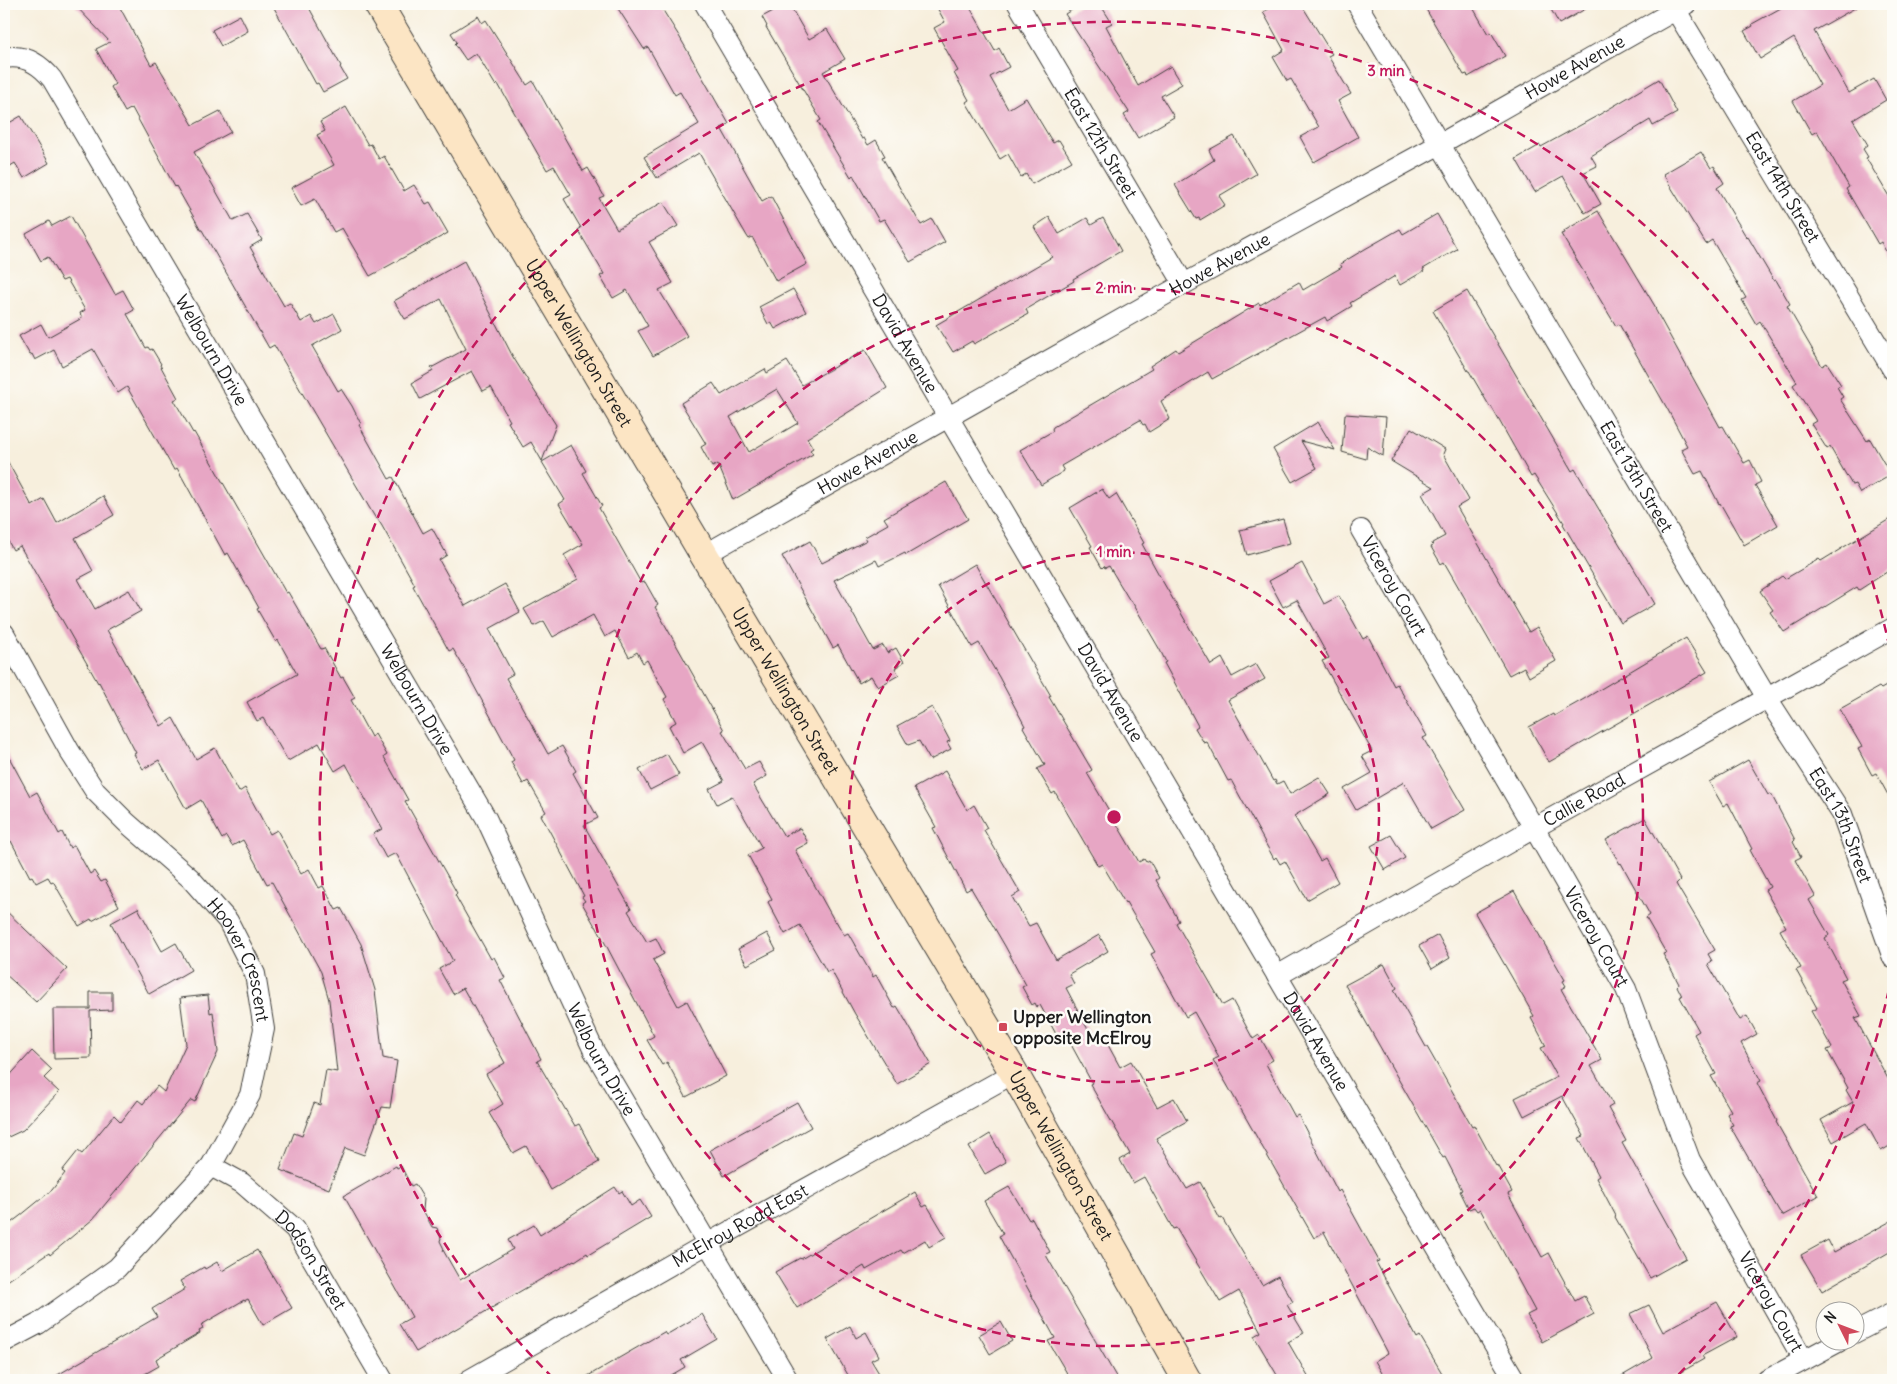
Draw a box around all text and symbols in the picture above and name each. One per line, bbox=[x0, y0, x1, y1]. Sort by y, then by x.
street label: Howe Avenue bbox=[1520, 29, 1629, 104]
text: 3 min bbox=[1367, 61, 1405, 80]
street label: East 12th Street bbox=[1059, 83, 1143, 203]
street label: East 14th Street bbox=[1741, 127, 1825, 247]
street label: Howe Avenue bbox=[1165, 227, 1274, 301]
street label: Upper Wellington Street bbox=[521, 255, 638, 431]
text: 2 min bbox=[1096, 278, 1133, 297]
street label: David Avenue bbox=[867, 290, 943, 397]
street label: Welbourn Drive bbox=[170, 291, 253, 410]
street label: East 13th Street bbox=[1595, 417, 1678, 536]
street label: Howe Avenue bbox=[813, 425, 922, 500]
street label: Viceroy Court bbox=[1356, 532, 1432, 640]
text: 1 min bbox=[1097, 542, 1132, 561]
street label: Upper Wellington Street bbox=[727, 603, 845, 779]
street label: David Avenue bbox=[1073, 639, 1149, 746]
street label: Welbourn Drive bbox=[375, 640, 458, 759]
street label: East 13th Street bbox=[1804, 763, 1878, 886]
street label: Callie Road bbox=[1539, 767, 1629, 832]
centre of rings bbox=[1105, 808, 1123, 826]
street label: Viceroy Court bbox=[1559, 883, 1634, 991]
street label: Hoover Crescent bbox=[202, 893, 275, 1023]
street label: David Avenue bbox=[1278, 988, 1354, 1095]
street label: Welbourn Drive bbox=[562, 999, 642, 1120]
place label: Upper Wellington opposite McElroy bbox=[1013, 1005, 1152, 1049]
marker: Upper Wellington opposite McElroy bbox=[997, 1021, 1009, 1033]
street label: Upper Wellington Street bbox=[1004, 1067, 1118, 1244]
street label: McElroy Road East bbox=[668, 1178, 812, 1272]
street label: Dodson Street bbox=[271, 1205, 352, 1314]
street label: Viceroy Court bbox=[1734, 1248, 1809, 1356]
north arrow bbox=[1814, 1302, 1864, 1352]
text: N bbox=[1820, 1308, 1840, 1327]

